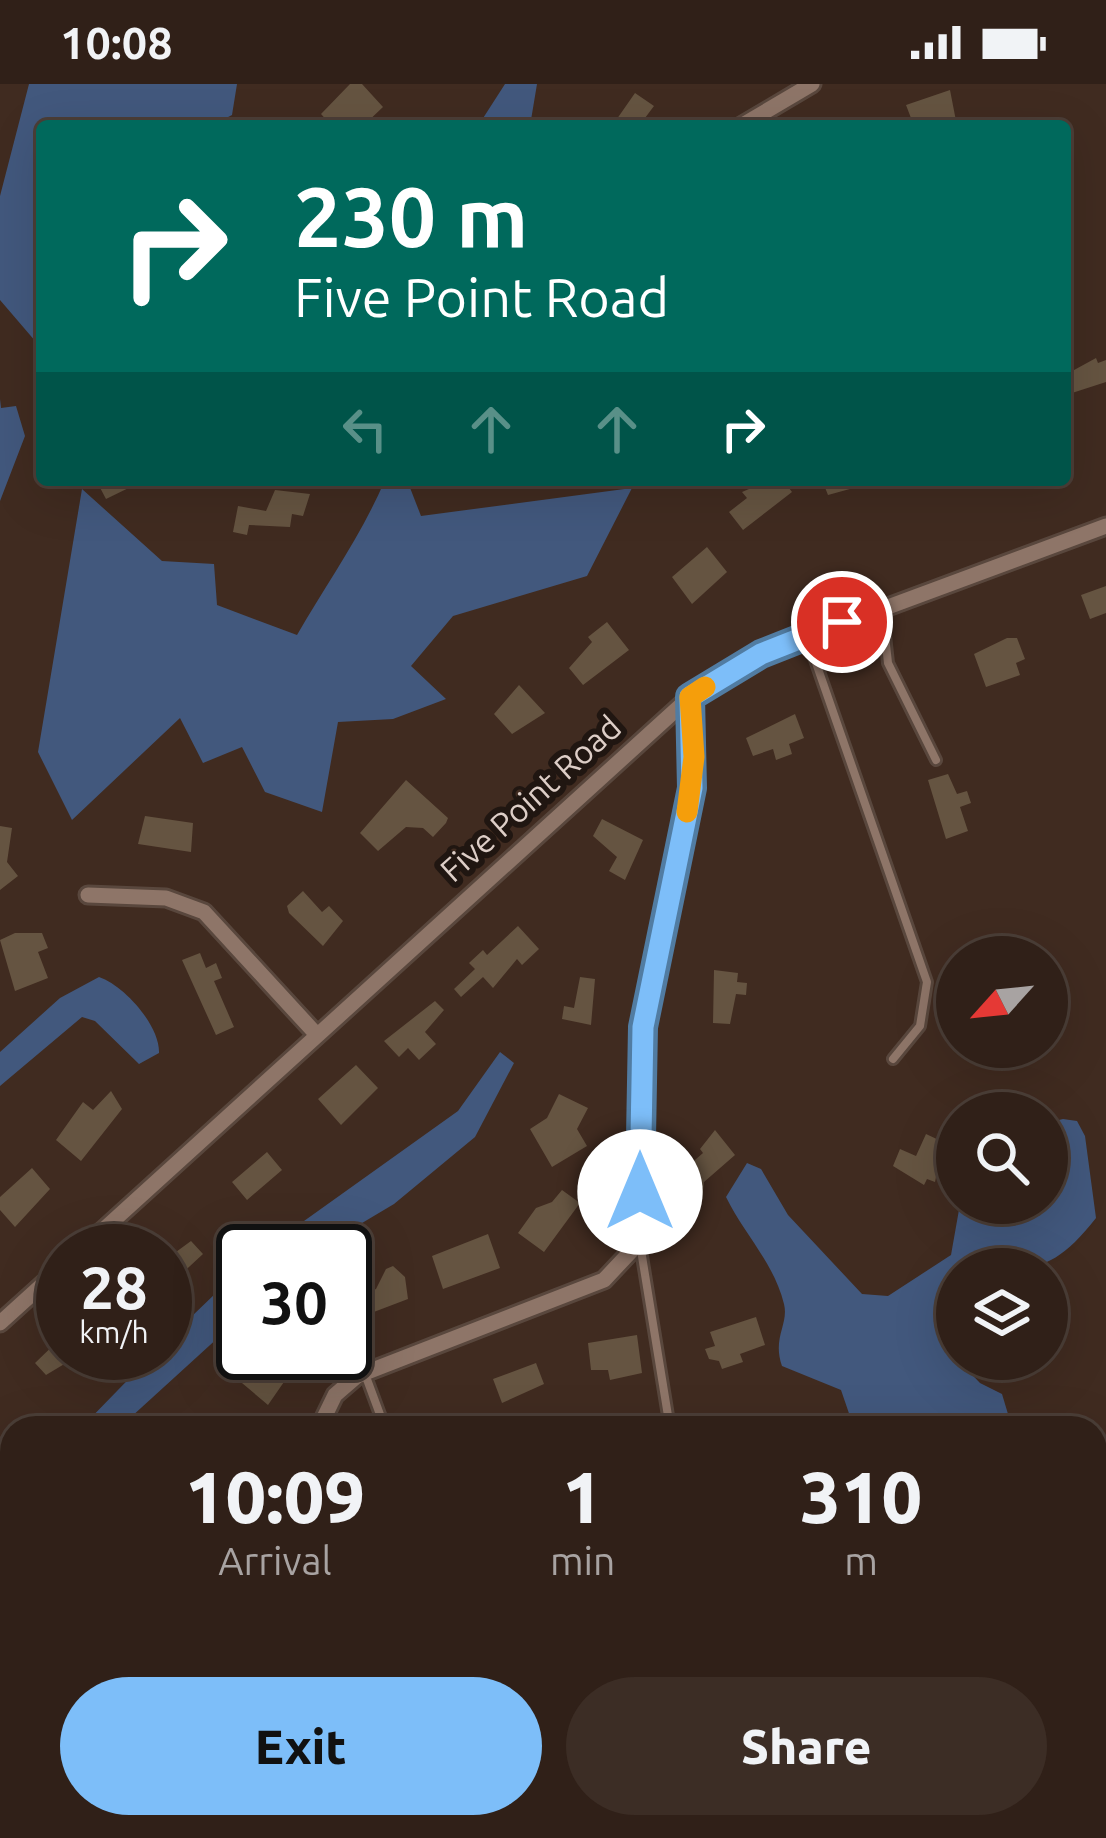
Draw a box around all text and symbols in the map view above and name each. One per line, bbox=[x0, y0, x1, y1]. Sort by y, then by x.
text: 10:08 bbox=[60, 17, 173, 68]
icon: right bbox=[96, 168, 252, 324]
text: 230 m bbox=[294, 169, 528, 263]
text: Five Point Road bbox=[294, 267, 669, 327]
icon: left bbox=[332, 396, 398, 462]
icon: ahead bbox=[458, 396, 524, 462]
icon: ahead bbox=[584, 396, 650, 462]
icon: right bbox=[710, 396, 776, 462]
pin bbox=[791, 571, 893, 673]
icon: arrive bbox=[809, 589, 875, 655]
street label: Five Point Road bbox=[432, 708, 628, 888]
north arrow bbox=[936, 936, 1068, 1068]
map controls bbox=[936, 936, 1068, 1380]
button: search bbox=[936, 1092, 1068, 1224]
position arrow bbox=[577, 1129, 703, 1255]
speed limit sign: 30 bbox=[216, 1224, 372, 1380]
button: layers bbox=[936, 1248, 1068, 1380]
text: 28 bbox=[80, 1253, 148, 1320]
text: km/h bbox=[79, 1315, 149, 1349]
text: 10:09 bbox=[185, 1456, 365, 1537]
text: 1 bbox=[562, 1456, 603, 1537]
text: 310 bbox=[800, 1456, 922, 1537]
text: Arrival bbox=[218, 1539, 332, 1582]
text: min bbox=[550, 1539, 615, 1582]
text: m bbox=[844, 1539, 878, 1582]
button: Exit bbox=[60, 1677, 542, 1815]
button: Share bbox=[566, 1677, 1047, 1815]

